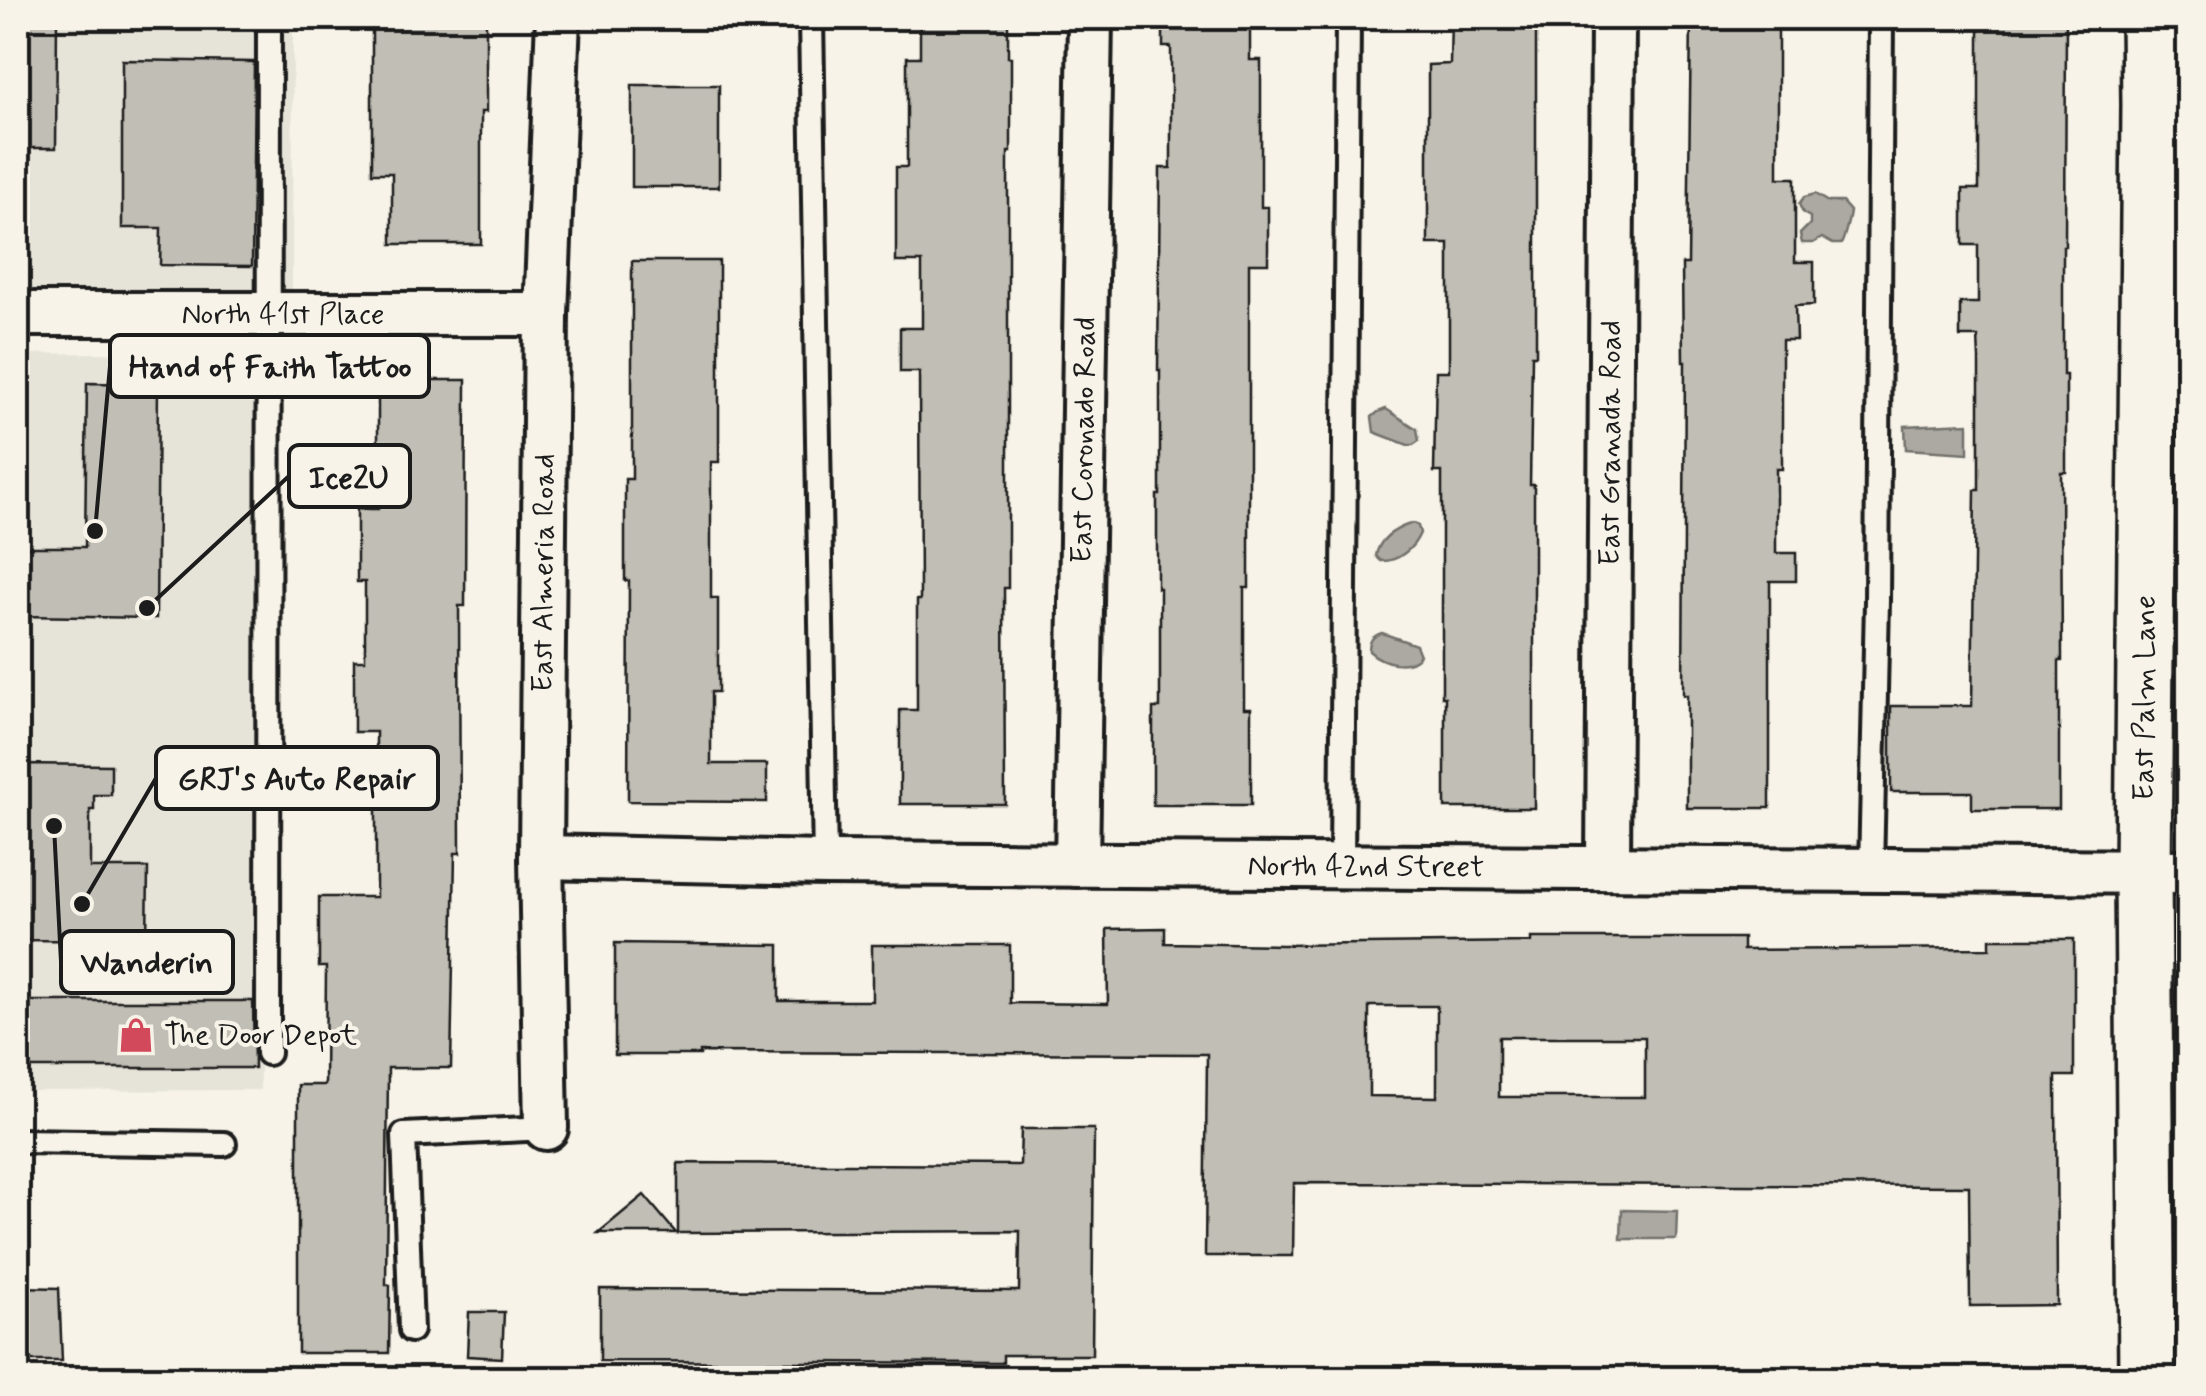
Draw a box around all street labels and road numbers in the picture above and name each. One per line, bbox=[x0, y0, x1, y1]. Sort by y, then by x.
street label: North 41st Place bbox=[181, 295, 385, 334]
street label: East Coronado Road bbox=[1062, 316, 1105, 564]
street label: East Granada Road bbox=[1590, 320, 1631, 566]
street label: East Almeria Road bbox=[523, 454, 564, 693]
street label: East Palm Lane bbox=[2124, 595, 2165, 801]
street label: North 42nd Street bbox=[1247, 846, 1484, 887]

